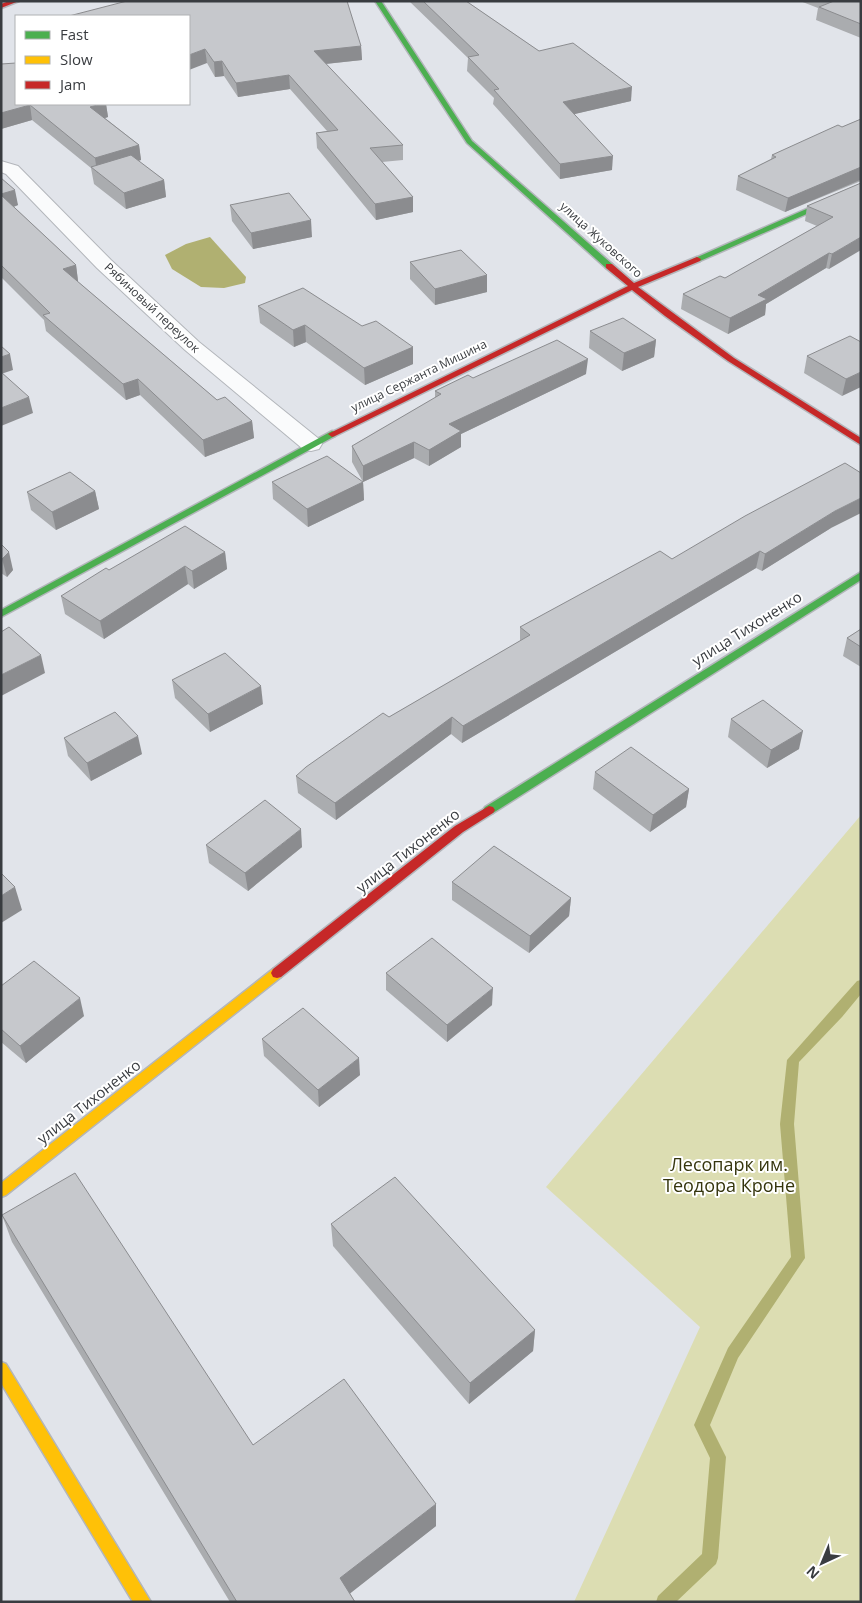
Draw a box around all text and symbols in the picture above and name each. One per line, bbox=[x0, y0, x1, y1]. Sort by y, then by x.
legend bbox=[15, 15, 190, 105]
text: Fast bbox=[60, 24, 89, 44]
text: Slow bbox=[60, 49, 93, 69]
text: Jam bbox=[58, 74, 86, 94]
street label: улица Жуковского bbox=[556, 198, 646, 281]
street label: Рябиновый переулок bbox=[101, 259, 204, 357]
street label: улица Сержанта Мишина bbox=[348, 335, 489, 416]
street label: улица Тихоненко bbox=[688, 586, 805, 670]
street label: улица Тихоненко bbox=[352, 804, 463, 897]
street label: улица Тихоненко bbox=[33, 1055, 144, 1148]
park label: Лесопарк им. Теодора Кроне bbox=[663, 1152, 795, 1197]
north arrow bbox=[797, 1538, 847, 1588]
text: N bbox=[802, 1562, 823, 1584]

